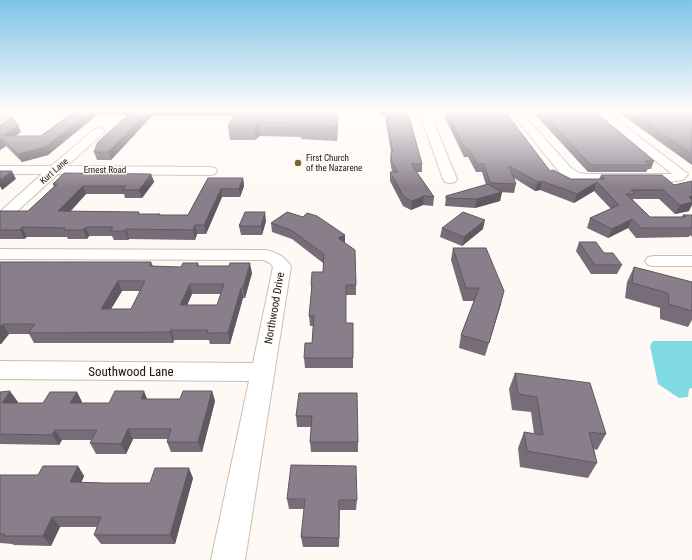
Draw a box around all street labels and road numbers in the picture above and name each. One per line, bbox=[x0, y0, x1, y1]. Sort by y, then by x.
street label: Kurt Lane bbox=[38, 156, 70, 186]
street label: Ernest Road bbox=[84, 165, 126, 175]
street label: Northwood Drive bbox=[262, 271, 287, 345]
street label: Southwood Lane bbox=[88, 364, 174, 379]

